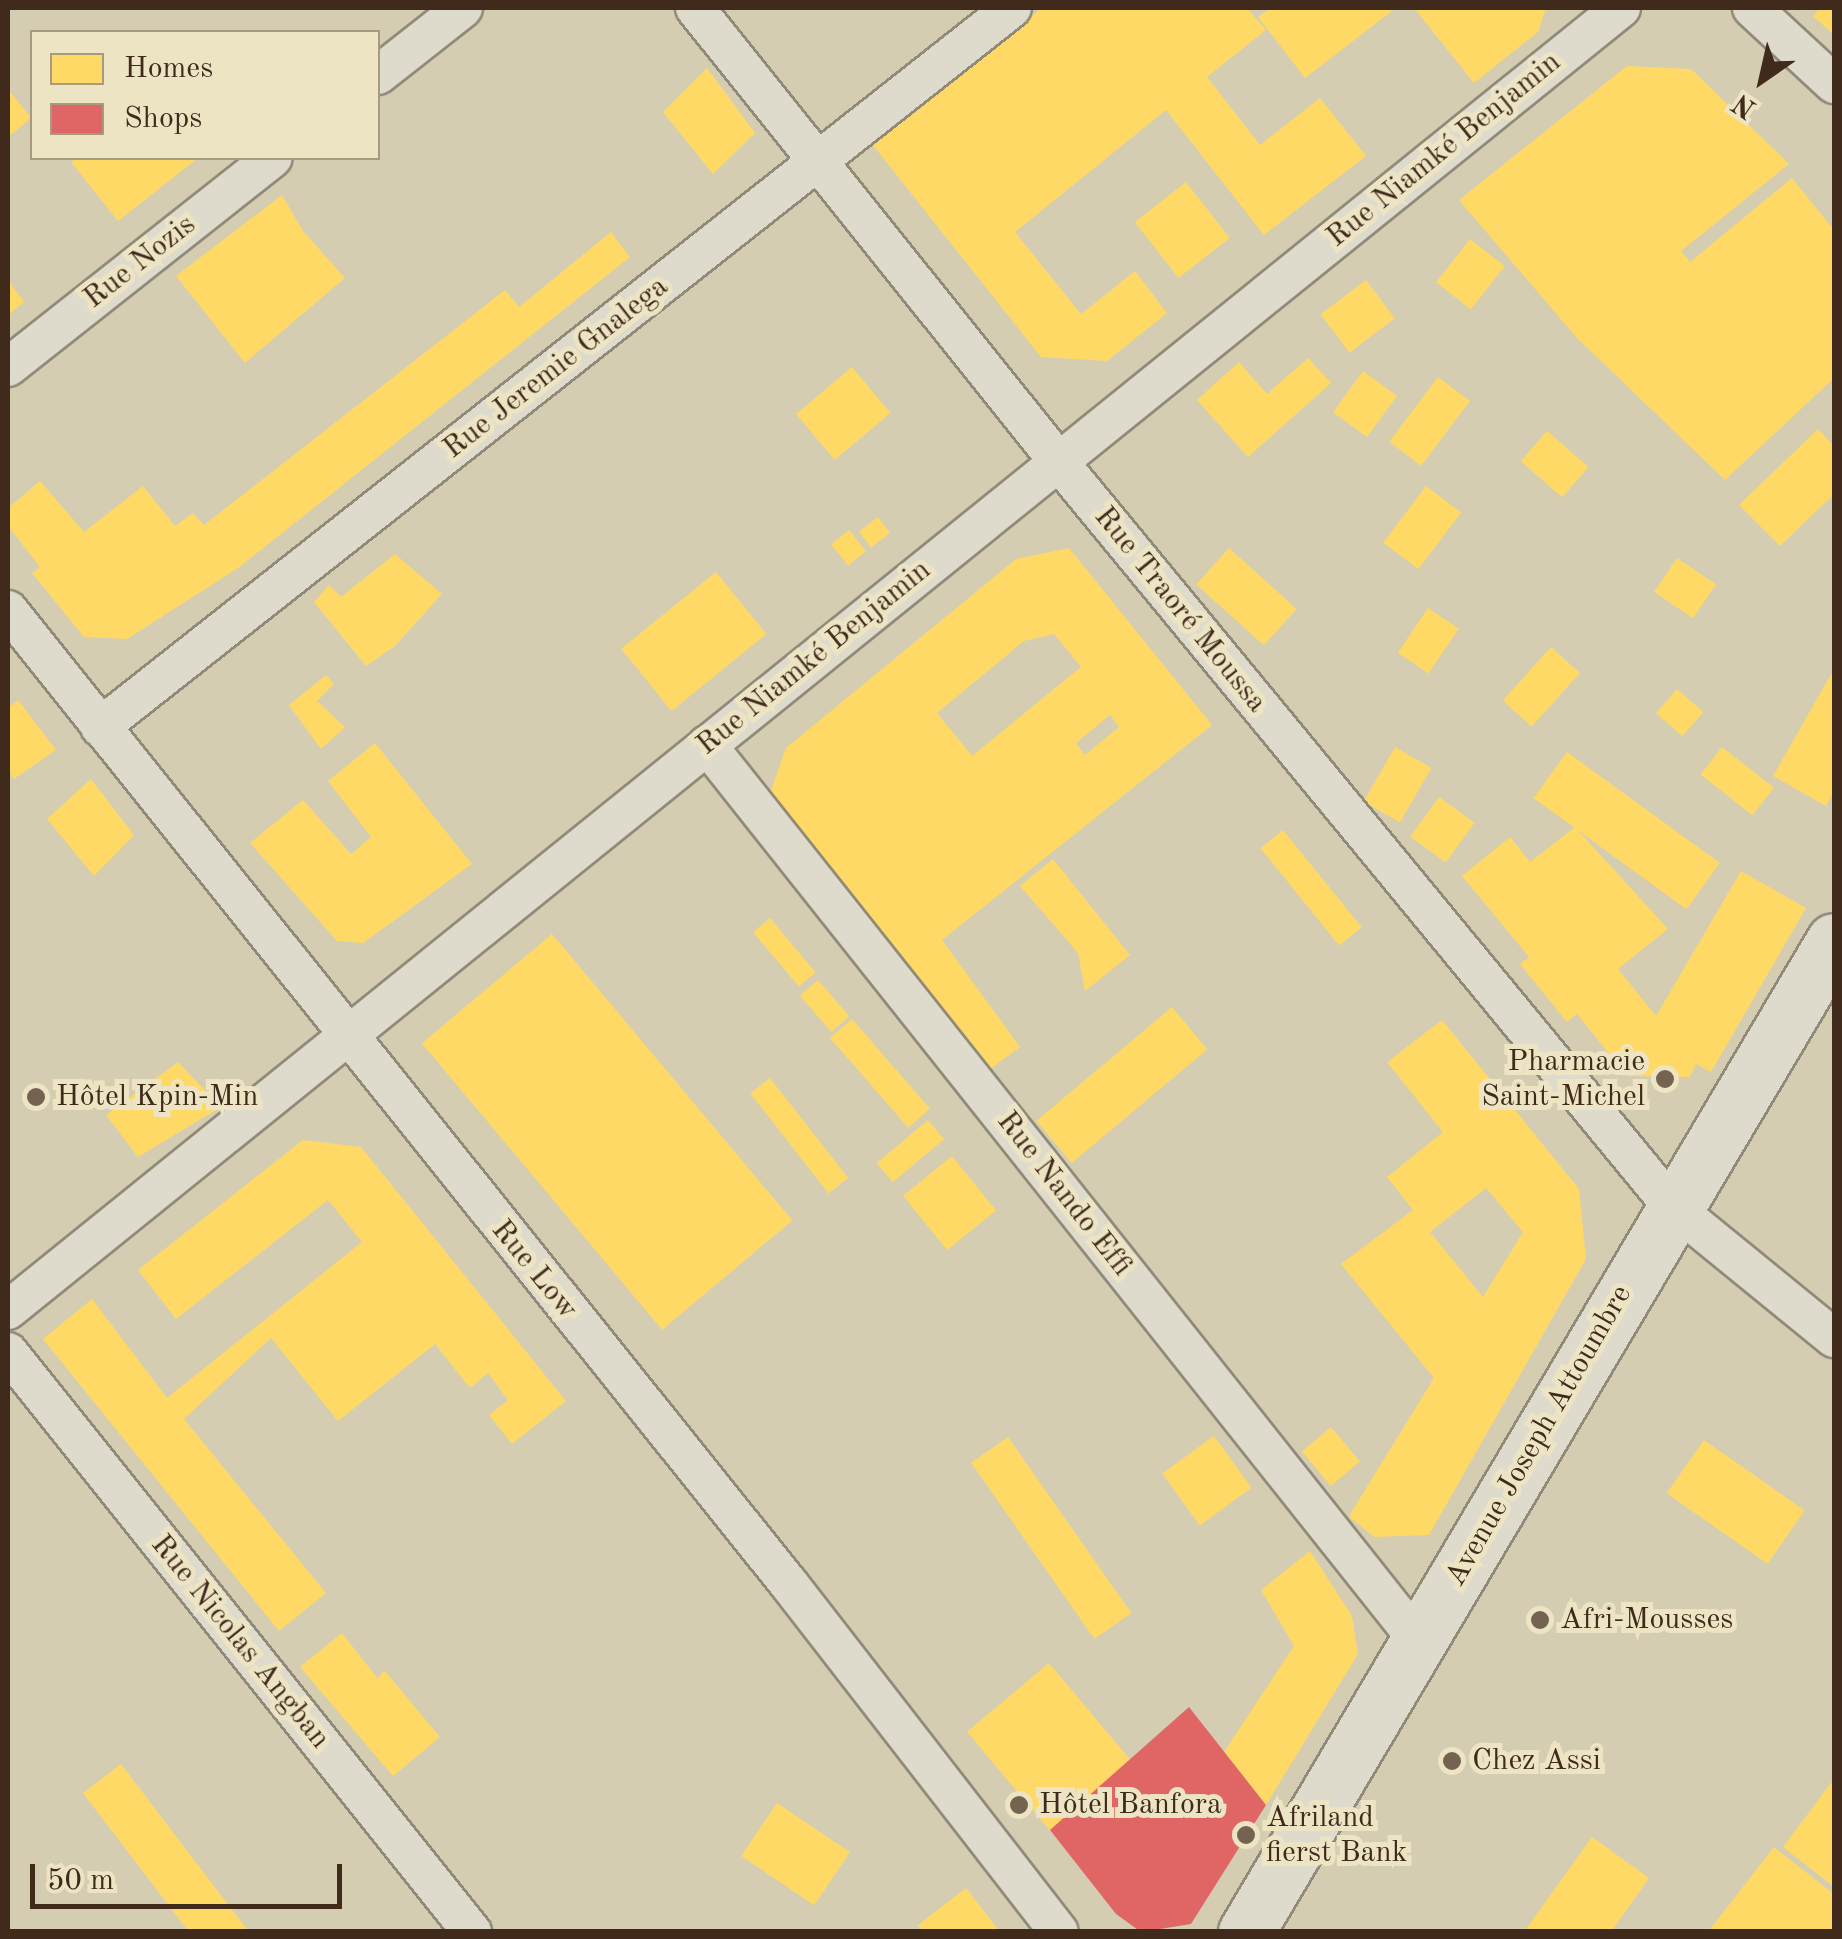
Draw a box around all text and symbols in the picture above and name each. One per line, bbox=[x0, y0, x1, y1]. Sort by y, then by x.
legend bbox=[30, 30, 380, 160]
north arrow bbox=[1712, 30, 1812, 130]
street label: Rue Niamké Benjamin bbox=[1320, 45, 1568, 255]
text: Homes bbox=[124, 54, 213, 84]
text: N bbox=[1729, 87, 1762, 122]
text: Shops bbox=[124, 104, 202, 134]
street label: Rue Nozis bbox=[77, 207, 203, 317]
street label: Rue Jeremie Gnalega bbox=[436, 269, 676, 467]
street label: Rue Traoré Moussa bbox=[1086, 500, 1274, 720]
street label: Rue Niamké Benjamin bbox=[690, 553, 938, 763]
place label: Pharmacie Saint-Michel bbox=[1481, 1044, 1645, 1114]
marker: Pharmacie Saint-Michel bbox=[1654, 1068, 1676, 1090]
place label: Hôtel Kpin-Min bbox=[56, 1079, 258, 1115]
marker: Hôtel Kpin-Min bbox=[25, 1086, 47, 1108]
street label: Rue Nando Effi bbox=[988, 1104, 1140, 1284]
street label: Rue Low bbox=[483, 1213, 585, 1327]
street label: Avenue Joseph Attoumbre bbox=[1438, 1279, 1640, 1593]
street label: Rue Nicolas Angban bbox=[143, 1528, 337, 1756]
place label: Afri-Mousses bbox=[1560, 1602, 1733, 1638]
marker: Afri-Mousses bbox=[1529, 1609, 1551, 1631]
place label: Chez Assi bbox=[1472, 1743, 1601, 1779]
marker: Chez Assi bbox=[1441, 1750, 1463, 1772]
place label: Hôtel Banfora bbox=[1039, 1787, 1222, 1823]
marker: Hôtel Banfora bbox=[1008, 1794, 1030, 1816]
place label: Afriland fierst Bank bbox=[1266, 1800, 1407, 1870]
marker: Afriland fierst Bank bbox=[1235, 1824, 1257, 1846]
scale bar bbox=[35, 1844, 348, 1906]
text: 50 m bbox=[47, 1866, 114, 1896]

